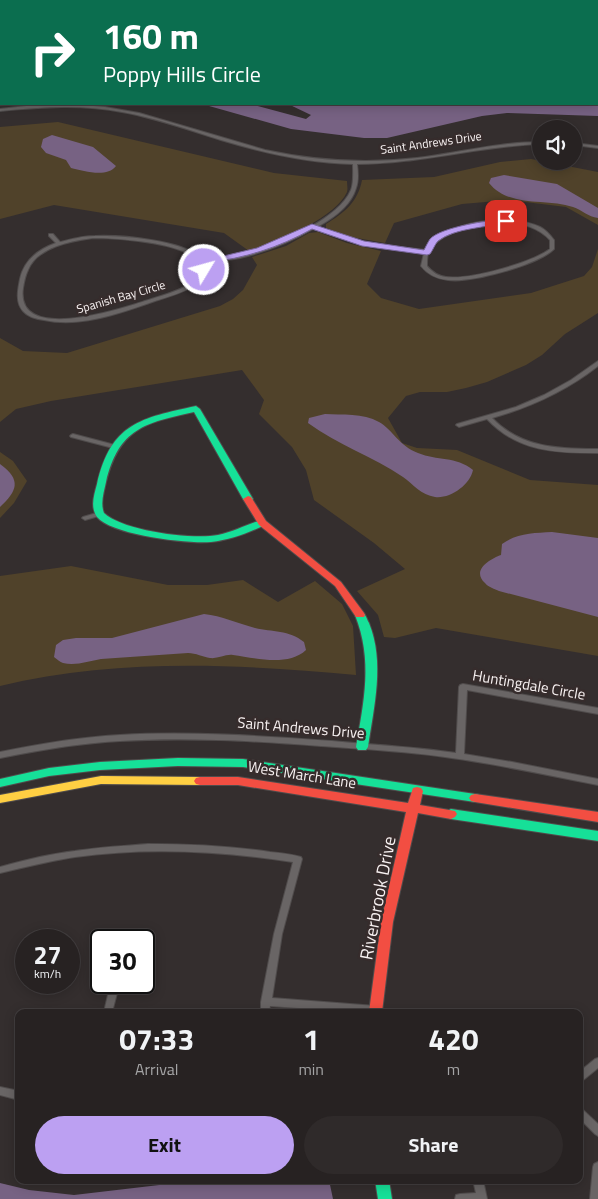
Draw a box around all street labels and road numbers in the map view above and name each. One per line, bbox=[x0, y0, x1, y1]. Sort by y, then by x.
street label: Saint Andrews Drive bbox=[379, 126, 483, 159]
street label: Spanish Bay Circle bbox=[74, 275, 168, 318]
street label: Huntingdale Circle bbox=[471, 663, 587, 706]
street label: Saint Andrews Drive bbox=[237, 710, 366, 745]
street label: West March Lane bbox=[246, 755, 358, 794]
street label: Riverbrook Drive bbox=[352, 834, 403, 962]

